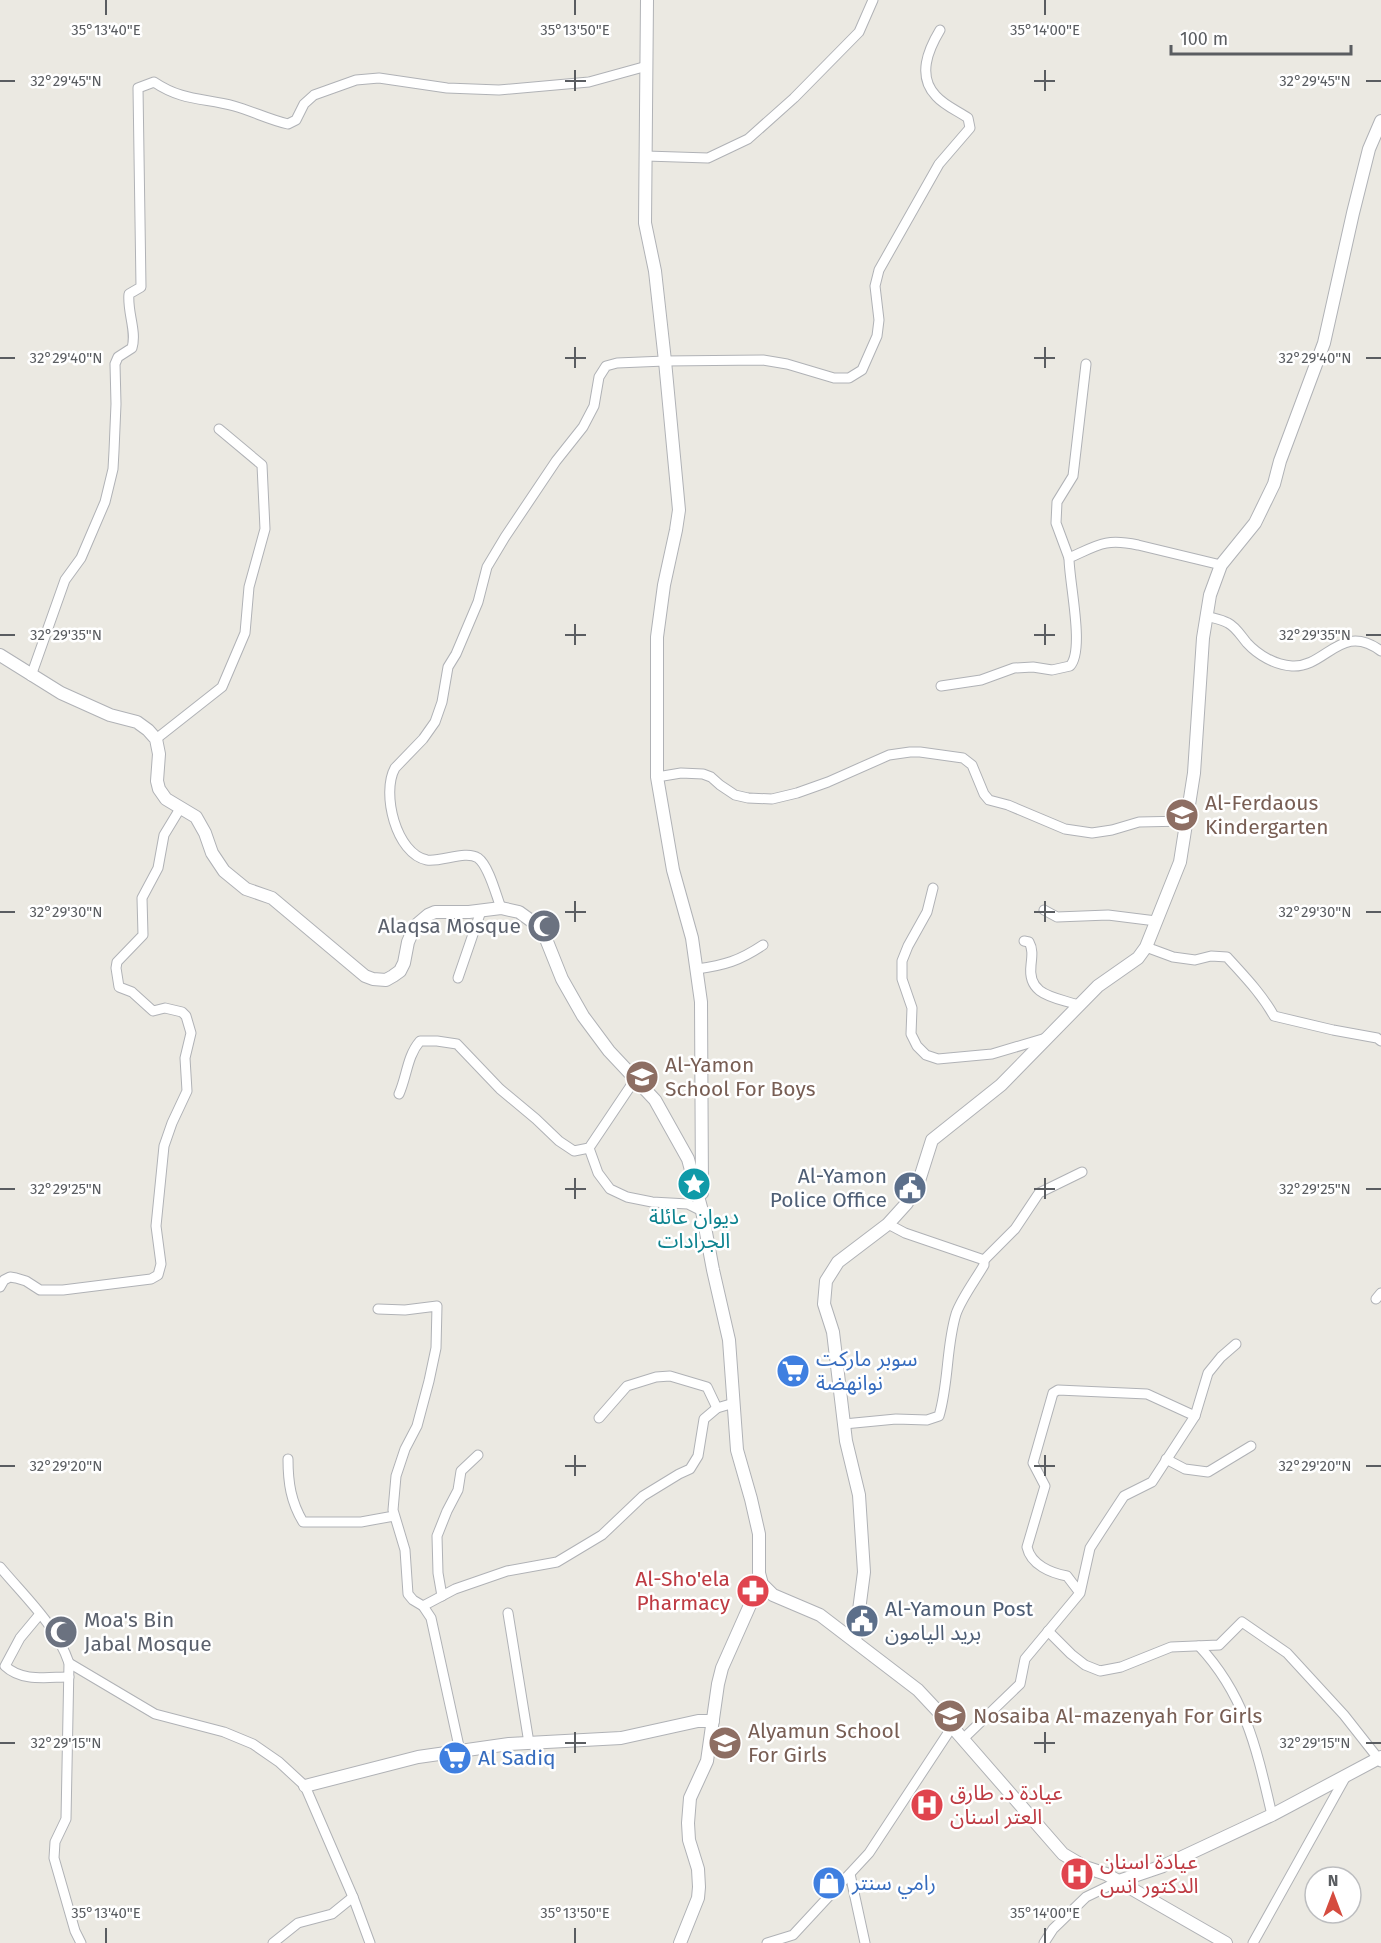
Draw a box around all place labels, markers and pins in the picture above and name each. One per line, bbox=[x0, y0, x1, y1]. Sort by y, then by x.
place label: Al-Ferdaous Kindergarten bbox=[1205, 790, 1328, 840]
school or university icon: Al-Ferdaous Kindergarten bbox=[1164, 797, 1200, 833]
mosque icon: Alaqsa Mosque bbox=[526, 908, 562, 944]
place label: Alaqsa Mosque bbox=[378, 913, 521, 939]
place label: Al-Yamon School For Boys bbox=[665, 1052, 816, 1102]
school or university icon: Al-Yamon School For Boys bbox=[624, 1059, 660, 1095]
place label: Al-Yamon Police Office bbox=[770, 1163, 887, 1213]
place icon: ديوان عائلة الجرادات bbox=[676, 1166, 712, 1202]
public building icon: Al-Yamon Police Office bbox=[892, 1170, 928, 1206]
place label: ديوان عائلة الجرادات bbox=[649, 1204, 739, 1254]
place label: سوبر ماركت نوانهضة bbox=[816, 1346, 918, 1396]
supermarket icon: سوبر ماركت نوانهضة bbox=[775, 1353, 811, 1389]
place label: Al-Sho'ela Pharmacy bbox=[635, 1566, 731, 1616]
pharmacy icon: Al-Sho'ela Pharmacy bbox=[735, 1573, 771, 1609]
place label: Al-Yamoun Post بريد اليامون bbox=[885, 1596, 1034, 1646]
public building icon: Al-Yamoun Post بريد اليامون bbox=[844, 1603, 880, 1639]
place label: Moa's Bin Jabal Mosque bbox=[84, 1607, 212, 1657]
mosque icon: Moa's Bin Jabal Mosque bbox=[43, 1614, 79, 1650]
school or university icon: Nosaiba Al-mazenyah For Girls bbox=[932, 1698, 968, 1734]
place label: Nosaiba Al-mazenyah For Girls bbox=[973, 1703, 1263, 1729]
place label: Alyamun School For Girls bbox=[748, 1718, 900, 1768]
school or university icon: Alyamun School For Girls bbox=[707, 1725, 743, 1761]
supermarket icon: Al Sadiq bbox=[437, 1740, 473, 1776]
place label: Al Sadiq bbox=[478, 1745, 556, 1771]
place label: عيادة د. طارق العتر اسنان bbox=[950, 1780, 1063, 1830]
hospital icon: عيادة د. طارق العتر اسنان bbox=[909, 1787, 945, 1823]
place label: عيادة اسنان الدكتور انس bbox=[1100, 1849, 1199, 1899]
hospital icon: عيادة اسنان الدكتور انس bbox=[1059, 1856, 1095, 1892]
shop icon: رامي سنتر bbox=[811, 1865, 847, 1901]
place label: رامي سنتر bbox=[851, 1870, 936, 1899]

